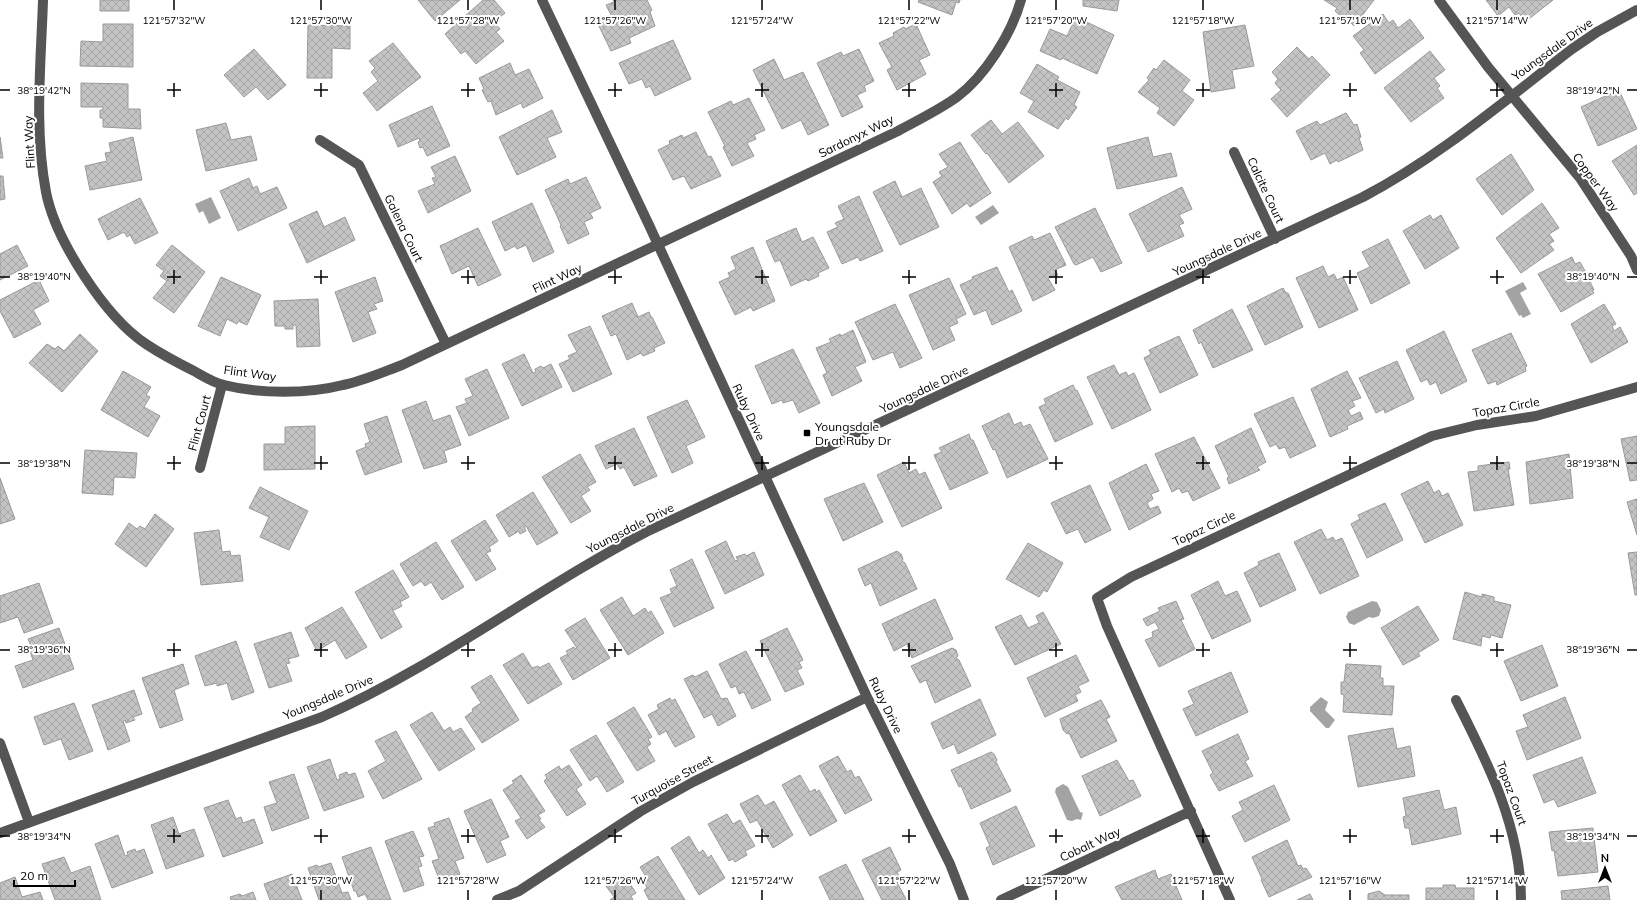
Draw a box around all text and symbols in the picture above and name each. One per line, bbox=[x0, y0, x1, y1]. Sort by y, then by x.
text: 121°57'32"W bbox=[143, 14, 205, 27]
text: 121°57'30"W bbox=[290, 14, 352, 27]
text: 121°57'28"W bbox=[437, 14, 499, 27]
text: 121°57'26"W bbox=[584, 14, 646, 27]
text: 121°57'24"W bbox=[731, 14, 793, 27]
text: 121°57'22"W bbox=[878, 14, 940, 27]
text: 121°57'20"W bbox=[1025, 14, 1087, 27]
text: 121°57'18"W bbox=[1172, 14, 1234, 27]
text: 121°57'16"W bbox=[1319, 14, 1381, 27]
text: 121°57'14"W bbox=[1466, 14, 1528, 27]
street label: Youngsdale Drive bbox=[1508, 15, 1595, 84]
text: 38°19'42"N bbox=[17, 84, 71, 97]
text: 38°19'42"N bbox=[1566, 84, 1620, 97]
street label: Sardonyx Way bbox=[816, 111, 897, 161]
street label: Flint Way bbox=[20, 115, 38, 169]
street label: Copper Way bbox=[1570, 150, 1623, 215]
street label: Calcite Court bbox=[1244, 155, 1288, 225]
street label: Galena Court bbox=[381, 192, 427, 264]
street label: Youngsdale Drive bbox=[1169, 225, 1264, 280]
street label: Flint Way bbox=[530, 260, 585, 296]
text: 38°19'40"N bbox=[17, 270, 71, 283]
text: 38°19'40"N bbox=[1566, 270, 1620, 283]
street label: Flint Way bbox=[223, 362, 278, 384]
street label: Youngsdale Drive bbox=[876, 362, 971, 417]
street label: Ruby Drive bbox=[729, 381, 769, 443]
street label: Flint Court bbox=[184, 393, 214, 453]
street label: Topaz Circle bbox=[1471, 394, 1541, 420]
place label: Youngsdale Dr at Ruby Dr bbox=[814, 419, 892, 448]
marker: Youngsdale Dr at Ruby Dr bbox=[802, 428, 812, 438]
text: 38°19'38"N bbox=[17, 457, 71, 470]
text: 38°19'38"N bbox=[1566, 457, 1620, 470]
street label: Youngsdale Drive bbox=[583, 499, 676, 557]
street label: Topaz Circle bbox=[1170, 507, 1238, 549]
text: 38°19'36"N bbox=[17, 643, 71, 656]
text: 38°19'36"N bbox=[1566, 643, 1620, 656]
street label: Youngsdale Drive bbox=[280, 671, 375, 723]
street label: Ruby Drive bbox=[866, 674, 906, 736]
street label: Turquoise Street bbox=[629, 752, 715, 808]
street label: Topaz Court bbox=[1493, 759, 1531, 827]
street label: Cobalt Way bbox=[1057, 823, 1123, 865]
text: 38°19'34"N bbox=[17, 830, 71, 843]
text: 38°19'34"N bbox=[1566, 830, 1620, 843]
north arrow bbox=[1585, 848, 1625, 888]
text: N bbox=[1601, 851, 1609, 865]
scale bar bbox=[14, 862, 75, 888]
text: 20 m bbox=[20, 868, 48, 883]
text: 121°57'30"W bbox=[290, 874, 352, 887]
text: 121°57'28"W bbox=[437, 874, 499, 887]
text: 121°57'26"W bbox=[584, 874, 646, 887]
text: 121°57'24"W bbox=[731, 874, 793, 887]
text: 121°57'22"W bbox=[878, 874, 940, 887]
text: 121°57'20"W bbox=[1025, 874, 1087, 887]
text: 121°57'18"W bbox=[1172, 874, 1234, 887]
text: 121°57'16"W bbox=[1319, 874, 1381, 887]
text: 121°57'14"W bbox=[1466, 874, 1528, 887]

